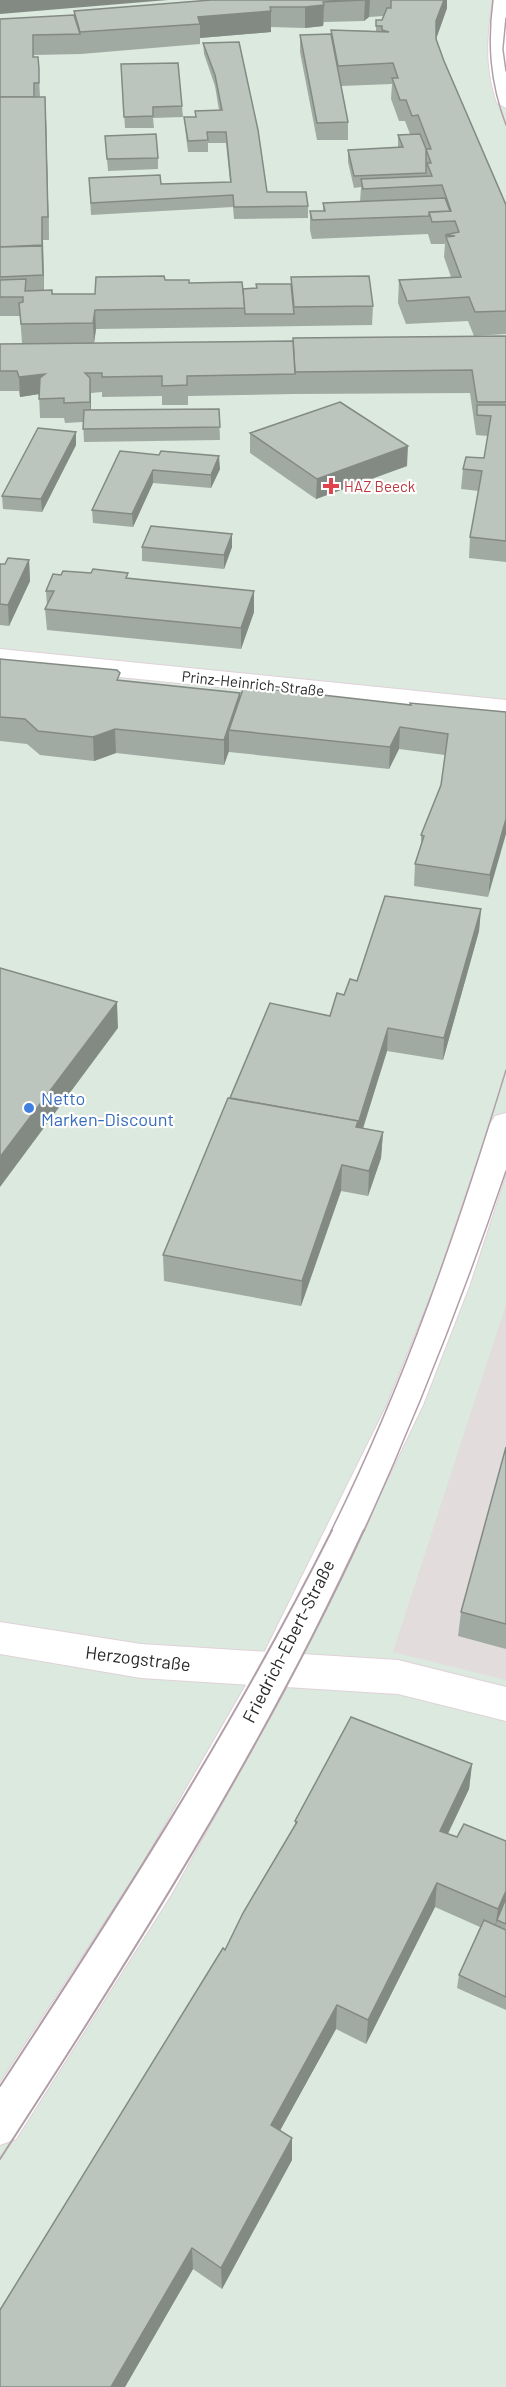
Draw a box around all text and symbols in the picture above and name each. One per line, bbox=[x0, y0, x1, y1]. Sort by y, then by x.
marker: HAZ Beeck bbox=[322, 477, 340, 495]
place label: HAZ Beeck bbox=[344, 477, 416, 495]
street label: Prinz-Heinrich-Straße bbox=[181, 667, 325, 699]
place label: Netto Marken-Discount bbox=[41, 1087, 174, 1130]
marker: Netto Marken-Discount bbox=[22, 1101, 36, 1115]
street label: Friedrich-Ebert-Straße bbox=[237, 1556, 339, 1726]
street label: Herzogstraße bbox=[84, 1641, 192, 1675]

